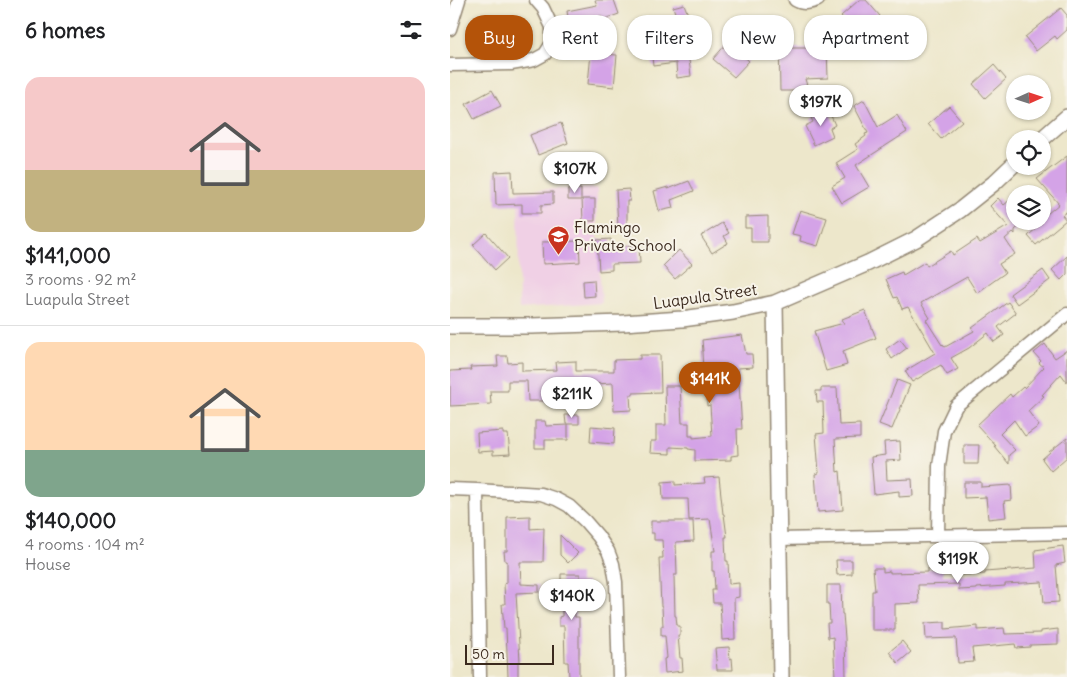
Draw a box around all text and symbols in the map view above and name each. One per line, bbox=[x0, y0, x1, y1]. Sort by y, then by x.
chip: Buy bbox=[465, 15, 533, 60]
chip: Rent bbox=[543, 15, 617, 60]
chip: Filters bbox=[627, 15, 712, 60]
chip: New bbox=[722, 15, 794, 60]
chip: Apartment bbox=[804, 15, 927, 60]
icon: filters bbox=[397, 16, 425, 44]
text: 6 homes bbox=[25, 17, 105, 44]
north arrow bbox=[1006, 75, 1051, 120]
map controls bbox=[1006, 75, 1051, 230]
pin: $197K bbox=[786, 84, 856, 127]
text: $197K bbox=[800, 91, 842, 111]
icon: home bbox=[180, 109, 270, 199]
button: locate bbox=[1006, 130, 1051, 175]
pin: $107K bbox=[540, 152, 610, 194]
text: $107K bbox=[554, 158, 596, 178]
button: layers bbox=[1006, 185, 1051, 230]
place label: Flamingo Private School bbox=[574, 217, 676, 255]
school or university icon: Flamingo Private School bbox=[546, 224, 570, 255]
text: $141,000 bbox=[25, 242, 111, 269]
text: 3 rooms · 92 m² bbox=[25, 269, 137, 289]
street label: Luapula Street bbox=[652, 279, 759, 313]
text: Luapula Street bbox=[25, 289, 130, 309]
pin: $141K bbox=[675, 362, 745, 404]
text: $141K bbox=[690, 368, 730, 388]
icon: home bbox=[180, 375, 270, 465]
pin: $211K bbox=[537, 376, 607, 419]
text: $211K bbox=[552, 383, 592, 403]
text: $140,000 bbox=[25, 507, 116, 534]
text: 4 rooms · 104 m² bbox=[25, 534, 145, 554]
pin: $119K bbox=[923, 542, 993, 584]
text: $119K bbox=[938, 548, 978, 568]
text: House bbox=[25, 554, 71, 574]
pin: $140K bbox=[537, 578, 607, 621]
text: $140K bbox=[550, 585, 594, 605]
scale bar bbox=[465, 642, 554, 665]
text: 50 m bbox=[472, 645, 505, 663]

